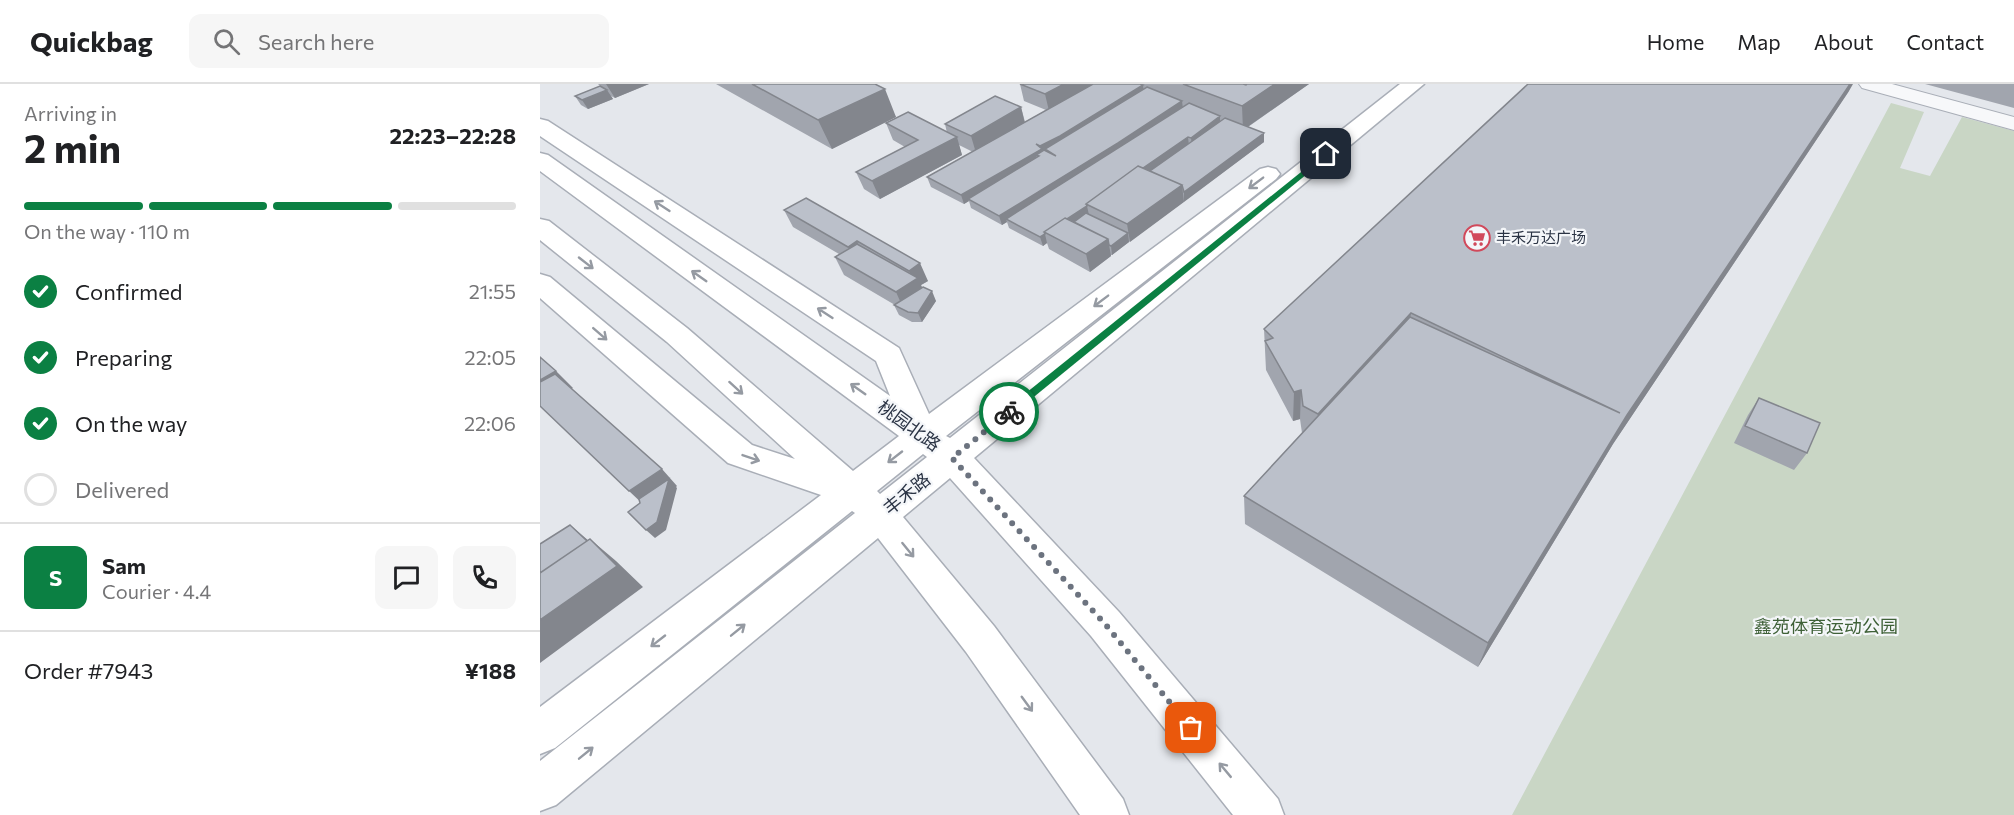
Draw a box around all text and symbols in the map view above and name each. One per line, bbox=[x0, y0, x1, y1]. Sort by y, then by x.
search box bbox=[189, 14, 609, 68]
text: Quickbag bbox=[30, 24, 153, 58]
icon: search bbox=[210, 25, 243, 58]
text: Search here bbox=[258, 28, 374, 55]
text: Home bbox=[1647, 29, 1704, 54]
text: Map bbox=[1737, 29, 1781, 54]
text: About bbox=[1814, 29, 1873, 54]
text: Contact bbox=[1906, 29, 1984, 54]
text: Arriving in bbox=[24, 101, 117, 125]
text: 22:23–22:28 bbox=[389, 122, 516, 149]
text: 2 min bbox=[24, 123, 121, 171]
pin bbox=[1300, 128, 1351, 179]
icon: home bbox=[1309, 137, 1342, 170]
one-way arrow bbox=[1248, 176, 1264, 189]
one-way arrow bbox=[654, 200, 671, 212]
text: On the way · 110 m bbox=[24, 219, 190, 243]
supermarket icon: 丰禾万达广场 bbox=[1462, 223, 1492, 253]
place label: 丰禾万达广场 bbox=[1496, 228, 1586, 246]
one-way arrow bbox=[578, 256, 594, 269]
one-way arrow bbox=[692, 270, 708, 283]
icon: check bbox=[24, 275, 57, 308]
text: Confirmed bbox=[75, 278, 182, 305]
text: 21:55 bbox=[469, 279, 516, 303]
one-way arrow bbox=[1093, 295, 1109, 307]
one-way arrow bbox=[816, 307, 833, 320]
one-way arrow bbox=[592, 328, 608, 341]
icon: check bbox=[24, 341, 57, 374]
text: Preparing bbox=[75, 344, 172, 371]
text: 22:05 bbox=[465, 345, 516, 369]
one-way arrow bbox=[728, 381, 743, 395]
courier bbox=[979, 382, 1039, 442]
one-way arrow bbox=[851, 383, 867, 395]
street label: 桃园北路 bbox=[874, 395, 945, 455]
icon: bike bbox=[993, 396, 1026, 429]
icon: check bbox=[24, 407, 57, 440]
text: On the way bbox=[75, 410, 187, 437]
text: 22:06 bbox=[464, 411, 516, 435]
one-way arrow bbox=[888, 451, 904, 464]
one-way arrow bbox=[741, 453, 760, 464]
street label: 丰禾路 bbox=[878, 468, 934, 519]
text: Delivered bbox=[75, 476, 169, 503]
one-way arrow bbox=[901, 541, 914, 557]
button: chat bbox=[375, 546, 438, 609]
button: phone bbox=[453, 546, 516, 609]
text: Sam bbox=[102, 552, 146, 579]
text: S bbox=[49, 564, 62, 591]
text: Courier · 4.4 bbox=[102, 579, 211, 603]
park label: 鑫苑体育运动公园 bbox=[1754, 615, 1898, 637]
one-way arrow bbox=[729, 624, 745, 637]
one-way arrow bbox=[651, 635, 667, 647]
text: Order #7943 bbox=[24, 657, 153, 684]
text: ¥188 bbox=[465, 657, 516, 684]
one-way arrow bbox=[1021, 696, 1033, 712]
pin bbox=[1165, 702, 1216, 753]
icon: bag bbox=[1174, 711, 1207, 744]
one-way arrow bbox=[577, 746, 593, 759]
one-way arrow bbox=[1218, 763, 1232, 778]

